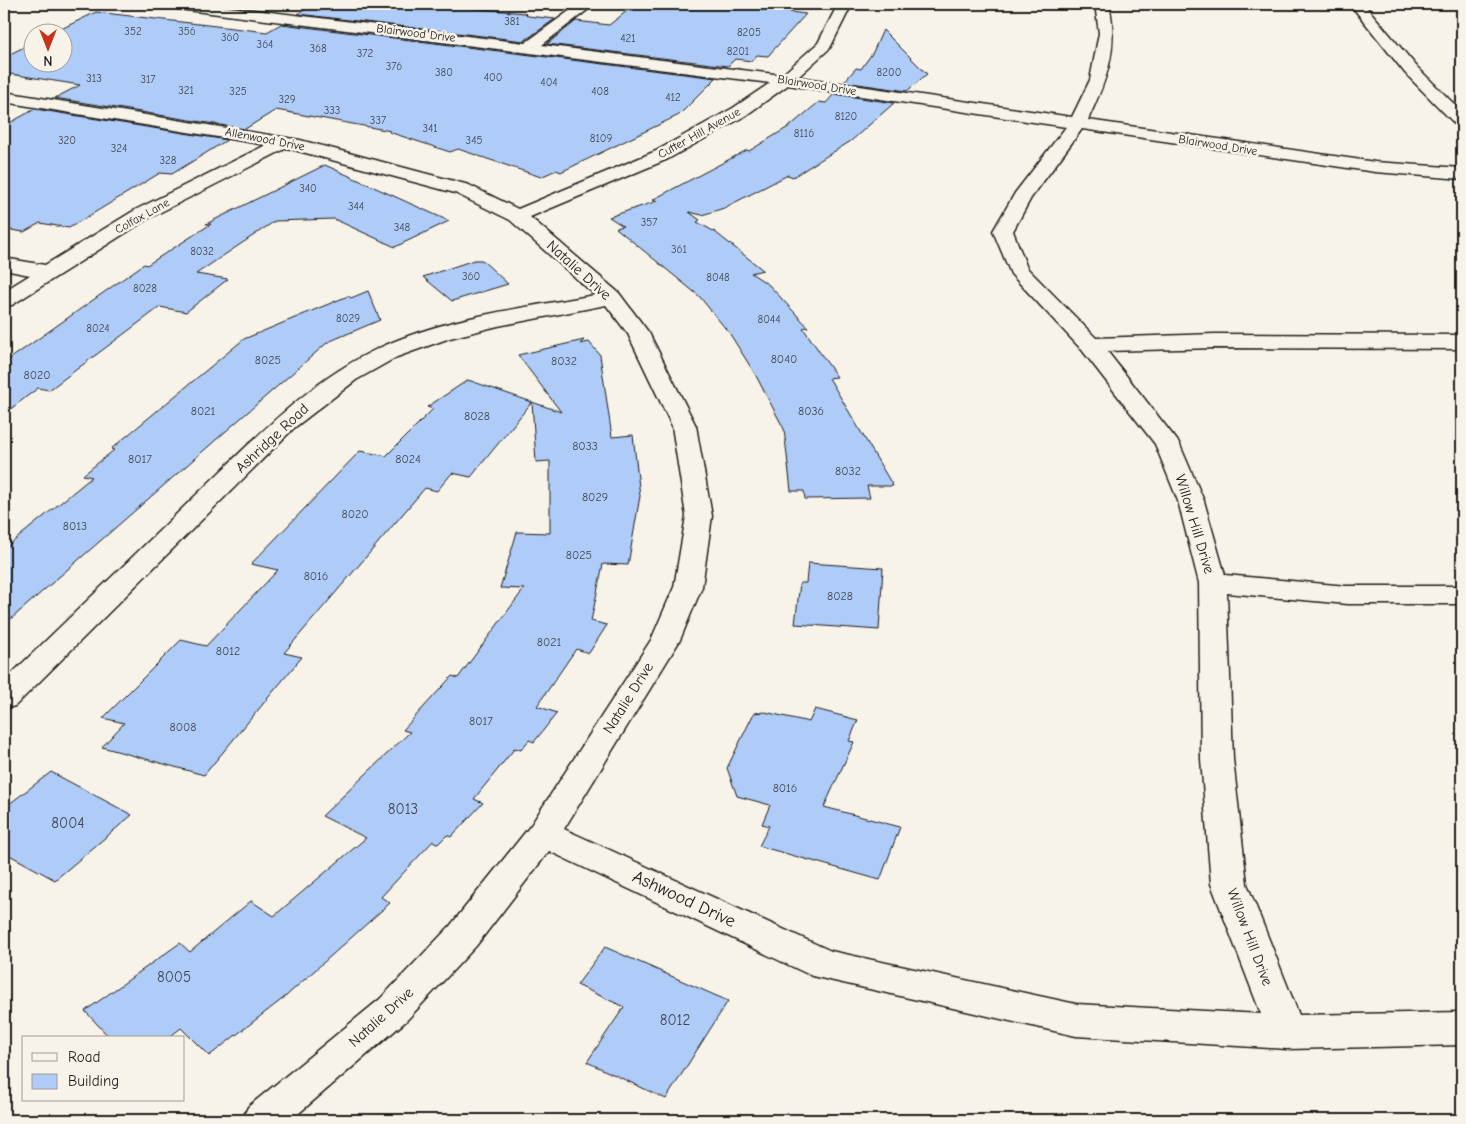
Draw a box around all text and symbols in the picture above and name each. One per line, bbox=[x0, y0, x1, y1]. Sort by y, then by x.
house number: 381 bbox=[504, 15, 520, 28]
street label: Blairwood Drive bbox=[376, 21, 456, 45]
north arrow bbox=[22, 22, 72, 72]
house number: 352 bbox=[124, 25, 142, 38]
house number: 356 bbox=[178, 25, 196, 38]
house number: 8205 bbox=[737, 26, 761, 39]
house number: 360 bbox=[221, 31, 239, 44]
house number: 421 bbox=[620, 32, 636, 45]
house number: 364 bbox=[257, 38, 273, 51]
house number: 368 bbox=[309, 42, 327, 55]
house number: 8201 bbox=[727, 45, 749, 58]
house number: 372 bbox=[357, 47, 374, 60]
text: N bbox=[43, 52, 53, 69]
house number: 376 bbox=[386, 60, 402, 73]
house number: 380 bbox=[435, 66, 453, 79]
house number: 8200 bbox=[877, 66, 901, 79]
house number: 400 bbox=[484, 71, 502, 84]
house number: 313 bbox=[86, 72, 102, 85]
street label: Blairwood Drive bbox=[777, 72, 857, 98]
house number: 317 bbox=[140, 73, 156, 86]
house number: 404 bbox=[540, 76, 558, 89]
house number: 321 bbox=[178, 84, 194, 97]
house number: 325 bbox=[229, 85, 247, 98]
house number: 408 bbox=[591, 85, 609, 98]
house number: 412 bbox=[665, 91, 681, 104]
house number: 329 bbox=[278, 93, 296, 106]
house number: 333 bbox=[324, 104, 340, 117]
street label: Cutter Hill Avenue bbox=[655, 105, 743, 161]
house number: 8120 bbox=[835, 110, 857, 123]
house number: 337 bbox=[370, 114, 386, 127]
house number: 341 bbox=[422, 122, 438, 135]
street label: Allenwood Drive bbox=[224, 124, 306, 154]
house number: 8116 bbox=[794, 127, 814, 140]
house number: 8109 bbox=[590, 132, 612, 145]
street label: Blairwood Drive bbox=[1178, 132, 1258, 158]
house number: 320 bbox=[58, 134, 76, 147]
house number: 345 bbox=[466, 134, 482, 147]
house number: 324 bbox=[111, 142, 127, 155]
house number: 328 bbox=[160, 154, 177, 167]
house number: 340 bbox=[299, 182, 317, 195]
street label: Colfax Lane bbox=[112, 195, 172, 237]
house number: 344 bbox=[348, 200, 364, 213]
house number: 357 bbox=[641, 216, 657, 229]
house number: 348 bbox=[394, 221, 411, 234]
street label: Natalie Drive bbox=[543, 236, 615, 304]
house number: 361 bbox=[671, 243, 687, 256]
house number: 8032 bbox=[190, 245, 214, 258]
house number: 360 bbox=[462, 270, 480, 283]
house number: 8048 bbox=[706, 271, 730, 284]
house number: 8028 bbox=[133, 282, 157, 295]
house number: 8029 bbox=[336, 312, 360, 325]
house number: 8044 bbox=[757, 313, 781, 326]
house number: 8024 bbox=[86, 322, 110, 335]
house number: 8040 bbox=[771, 352, 797, 366]
house number: 8025 bbox=[255, 353, 281, 367]
house number: 8032 bbox=[551, 354, 577, 368]
house number: 8020 bbox=[23, 368, 51, 382]
street label: Ashridge Road bbox=[232, 400, 312, 476]
house number: 8021 bbox=[191, 404, 215, 418]
house number: 8036 bbox=[798, 404, 824, 418]
house number: 8028 bbox=[464, 409, 490, 423]
house number: 8033 bbox=[572, 439, 598, 453]
house number: 8017 bbox=[128, 452, 152, 466]
house number: 8024 bbox=[395, 452, 421, 466]
house number: 8032 bbox=[835, 464, 861, 478]
street label: Willow Hill Drive bbox=[1171, 472, 1219, 576]
house number: 8029 bbox=[582, 490, 608, 504]
house number: 8020 bbox=[341, 507, 369, 521]
house number: 8013 bbox=[63, 519, 87, 533]
house number: 8025 bbox=[566, 548, 592, 562]
house number: 8016 bbox=[304, 569, 328, 583]
house number: 8028 bbox=[827, 589, 853, 603]
house number: 8021 bbox=[537, 635, 561, 649]
house number: 8012 bbox=[216, 644, 240, 658]
street label: Natalie Drive bbox=[599, 659, 657, 737]
house number: 8017 bbox=[469, 714, 493, 728]
house number: 8008 bbox=[170, 720, 196, 734]
house number: 8016 bbox=[773, 781, 797, 795]
house number: 8013 bbox=[388, 800, 418, 818]
house number: 8004 bbox=[51, 814, 85, 832]
street label: Ashwood Drive bbox=[629, 866, 739, 932]
street label: Willow Hill Drive bbox=[1223, 886, 1277, 989]
house number: 8005 bbox=[157, 968, 191, 986]
street label: Natalie Drive bbox=[345, 983, 417, 1051]
house number: 8012 bbox=[660, 1011, 690, 1029]
legend bbox=[22, 1036, 185, 1102]
text: Road bbox=[68, 1048, 100, 1066]
text: Building bbox=[68, 1072, 119, 1090]

